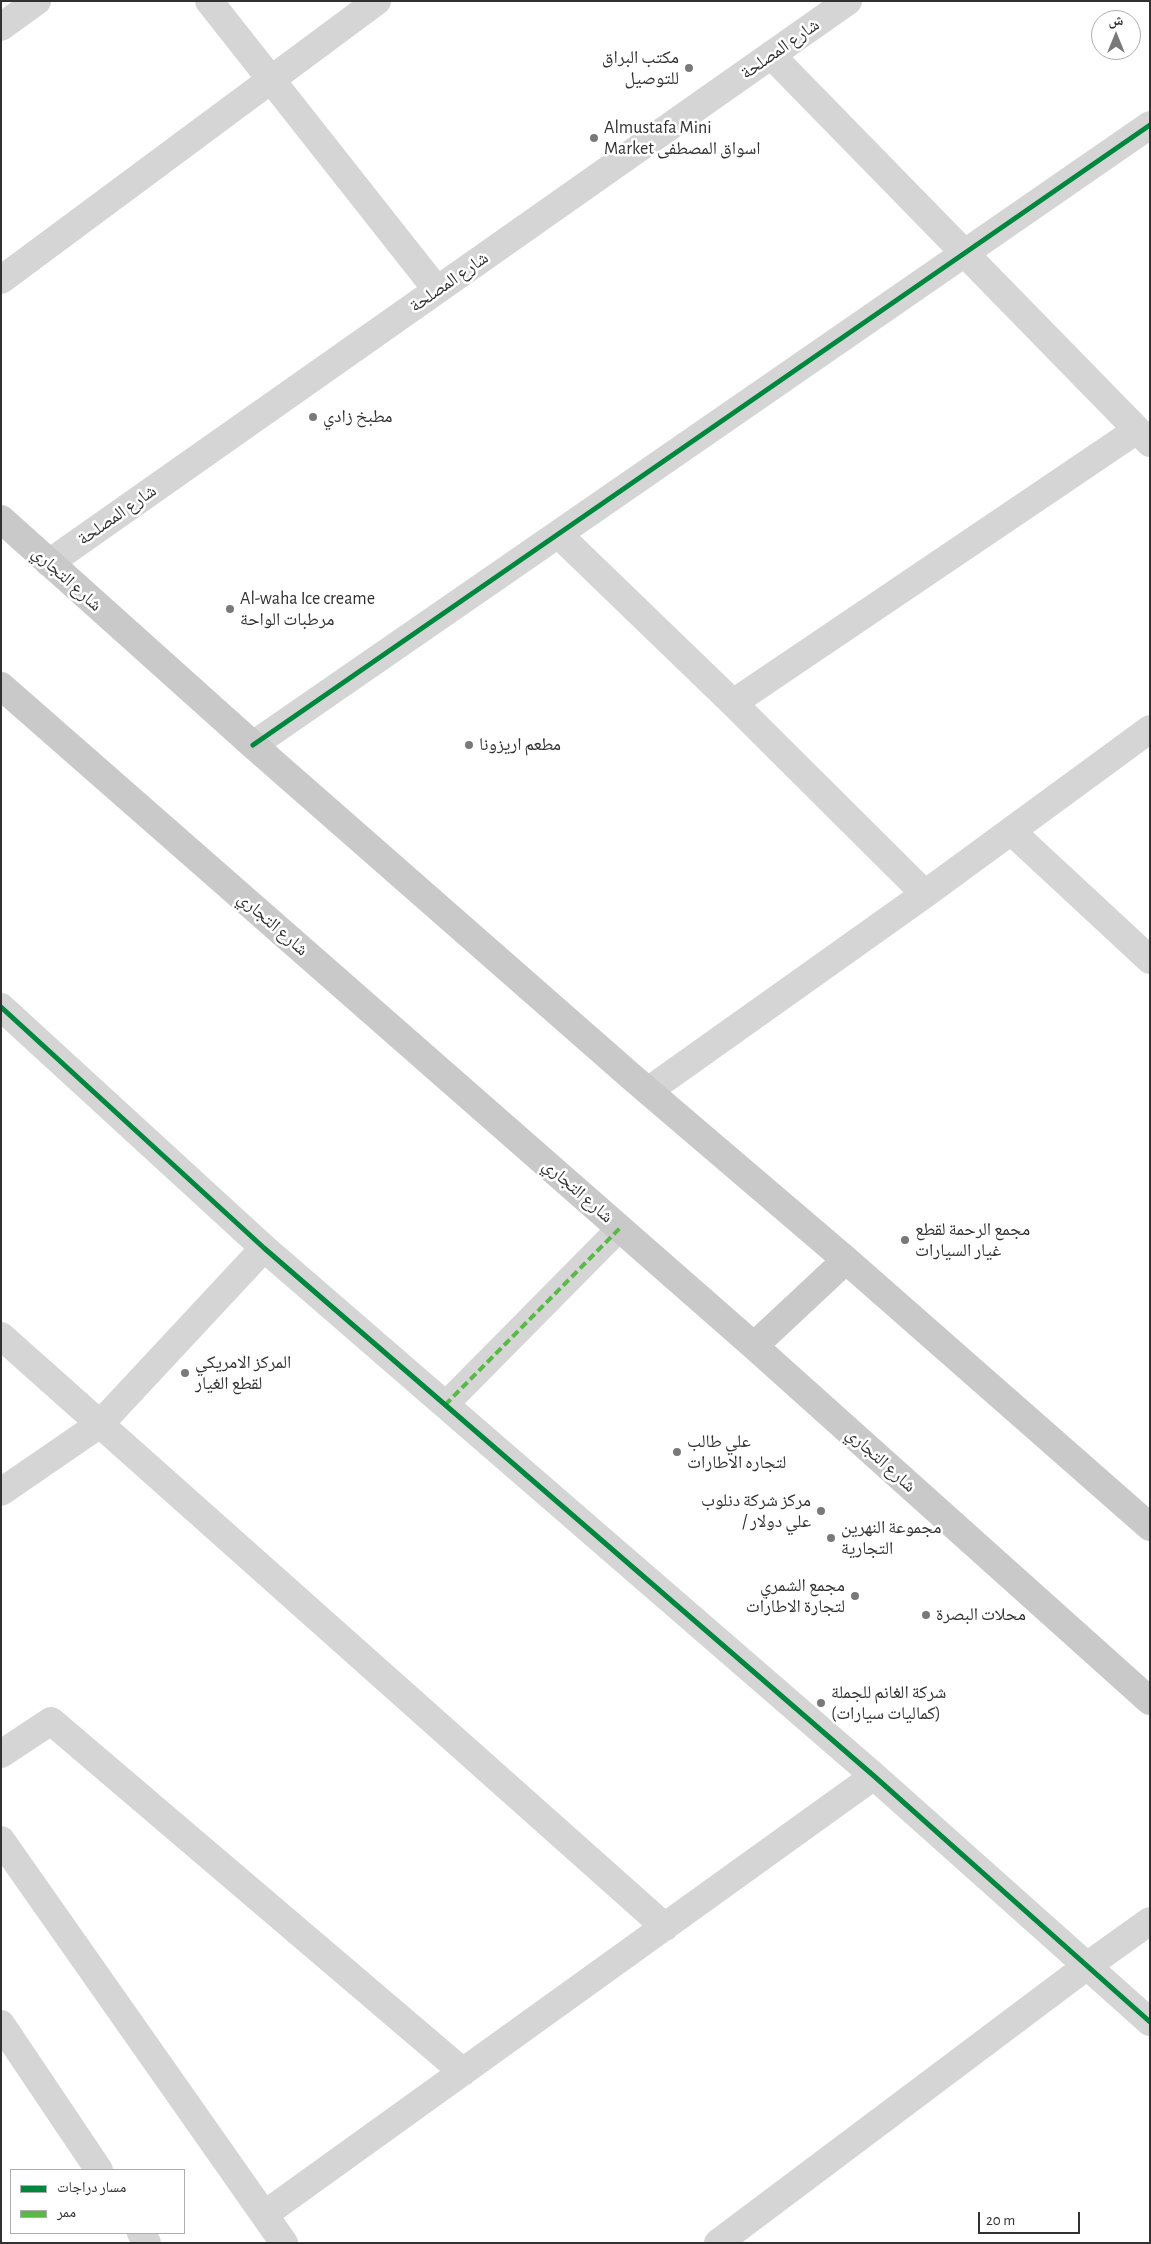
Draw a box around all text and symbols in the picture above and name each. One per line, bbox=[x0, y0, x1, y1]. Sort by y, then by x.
north arrow bbox=[1091, 10, 1141, 60]
street label: شارع المصلحة bbox=[736, 14, 824, 84]
text: ش bbox=[1109, 14, 1123, 28]
place label: مكتب البراق للتوصيل bbox=[602, 47, 679, 90]
marker: مكتب البراق للتوصيل bbox=[683, 62, 695, 74]
place label: Almustafa Mini Market اسواق المصطفى bbox=[604, 117, 761, 160]
marker: Almustafa Mini Market اسواق المصطفى bbox=[588, 132, 600, 144]
street label: شارع المصلحة bbox=[405, 247, 493, 317]
place label: مطبخ زادي bbox=[323, 406, 393, 428]
marker: مطبخ زادي bbox=[307, 411, 319, 423]
street label: شارع المصلحة bbox=[73, 480, 161, 550]
street label: شارع التجاري bbox=[28, 542, 106, 616]
place label: Al-waha Ice creame مرطبات الواحة bbox=[240, 588, 375, 630]
marker: Al-waha Ice creame مرطبات الواحة bbox=[224, 603, 236, 615]
place label: مطعم اريزونا bbox=[479, 734, 561, 756]
marker: مطعم اريزونا bbox=[463, 739, 475, 751]
street label: شارع التجاري bbox=[233, 888, 313, 960]
street label: شارع التجاري bbox=[538, 1155, 618, 1227]
place label: مجمع الرحمة لقطع غيار السيارات bbox=[915, 1219, 1030, 1262]
marker: مجمع الرحمة لقطع غيار السيارات bbox=[899, 1234, 911, 1246]
place label: المركز الامريكي لقطع الغيار bbox=[195, 1352, 291, 1395]
marker: المركز الامريكي لقطع الغيار bbox=[179, 1367, 191, 1379]
street label: شارع التجاري bbox=[842, 1423, 920, 1497]
place label: علي طالب لتجاره الاطارات bbox=[687, 1431, 786, 1474]
marker: علي طالب لتجاره الاطارات bbox=[671, 1446, 683, 1458]
place label: مركز شركة دنلوب / علي دولار bbox=[701, 1490, 811, 1532]
marker: مركز شركة دنلوب / علي دولار bbox=[815, 1505, 827, 1517]
place label: مجموعة النهرين التجارية bbox=[841, 1517, 941, 1560]
marker: مجموعة النهرين التجارية bbox=[825, 1532, 837, 1544]
place label: مجمع الشمري لتجارة الاطارات bbox=[746, 1575, 845, 1618]
marker: مجمع الشمري لتجارة الاطارات bbox=[849, 1590, 861, 1602]
place label: محلات البصرة bbox=[936, 1604, 1026, 1626]
marker: محلات البصرة bbox=[920, 1609, 932, 1621]
place label: شركة الغانم للجملة (كماليات سيارات) bbox=[831, 1682, 946, 1725]
marker: شركة الغانم للجملة (كماليات سيارات) bbox=[815, 1697, 827, 1709]
legend bbox=[10, 2169, 185, 2234]
text: مسار دراجات bbox=[57, 2180, 126, 2195]
scale bar bbox=[981, 2202, 1084, 2234]
text: ممر bbox=[57, 2205, 76, 2220]
text: 20 m bbox=[986, 2213, 1015, 2228]

